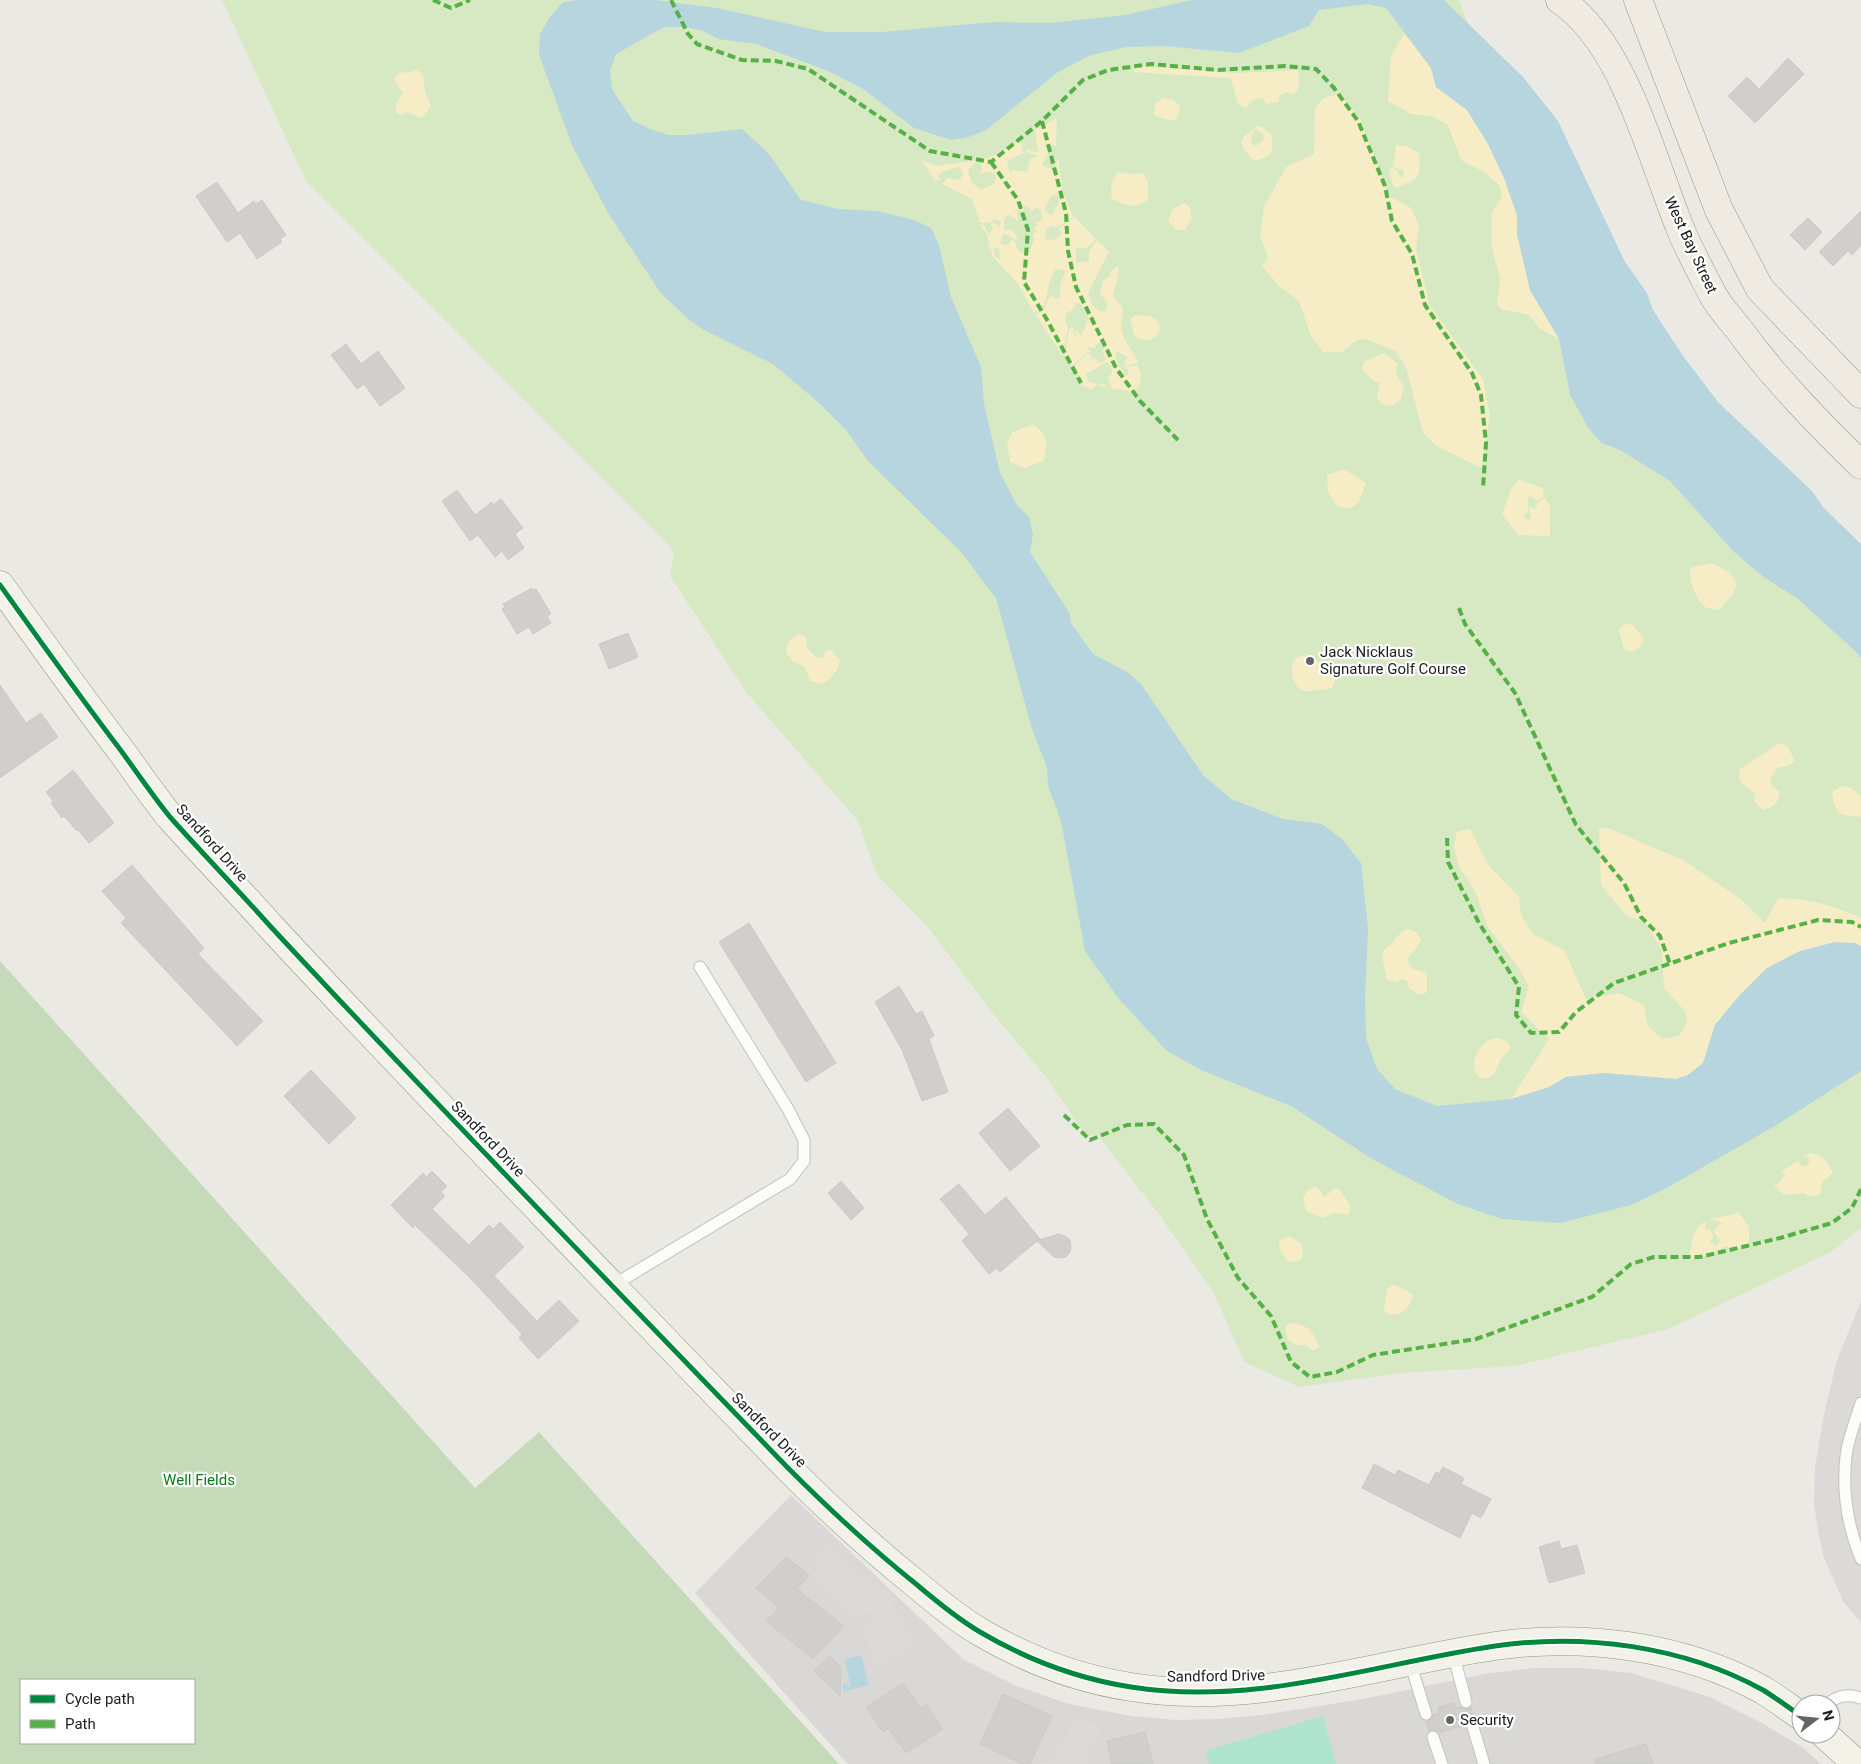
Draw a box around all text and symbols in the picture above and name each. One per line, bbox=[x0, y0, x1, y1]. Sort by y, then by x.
street label: West Bay Street bbox=[1661, 194, 1721, 297]
place label: Jack Nicklaus Signature Golf Course bbox=[1320, 643, 1466, 678]
marker: Jack Nicklaus Signature Golf Course bbox=[1304, 655, 1316, 667]
street label: Sandford Drive bbox=[172, 800, 252, 886]
street label: Sandford Drive bbox=[447, 1097, 529, 1181]
street label: Sandford Drive bbox=[728, 1389, 810, 1471]
park label: Well Fields bbox=[163, 1471, 235, 1489]
street label: Sandford Drive bbox=[1167, 1666, 1265, 1686]
legend bbox=[20, 1679, 195, 1744]
text: Cycle path bbox=[65, 1690, 135, 1708]
north arrow bbox=[1791, 1694, 1841, 1744]
text: N bbox=[1819, 1708, 1838, 1722]
place label: Security bbox=[1460, 1711, 1514, 1729]
marker: Security bbox=[1444, 1714, 1456, 1726]
text: Path bbox=[65, 1715, 96, 1733]

